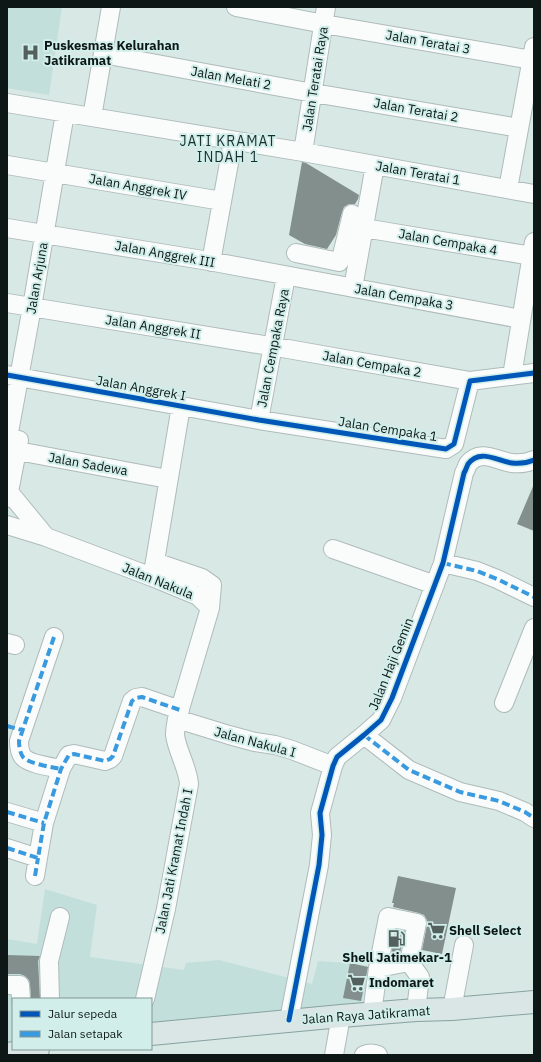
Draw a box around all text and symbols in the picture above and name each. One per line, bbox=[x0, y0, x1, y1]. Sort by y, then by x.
street label: Jalan Teratai Raya bbox=[298, 25, 332, 133]
street label: Jalan Teratai 3 bbox=[384, 26, 472, 58]
place label: Puskesmas Kelurahan Jatikramat bbox=[44, 37, 180, 69]
hospital icon: Puskesmas Kelurahan Jatikramat bbox=[21, 42, 41, 62]
street label: Jalan Melati 2 bbox=[189, 63, 273, 93]
street label: Jalan Teratai 2 bbox=[372, 94, 460, 126]
district label: JATI KRAMAT INDAH 1 bbox=[179, 132, 277, 166]
street label: Jalan Teratai 1 bbox=[374, 157, 462, 189]
street label: Jalan Anggrek IV bbox=[88, 170, 188, 204]
street label: Jalan Cempaka 4 bbox=[397, 225, 499, 259]
street label: Jalan Anggrek III bbox=[114, 237, 216, 271]
street label: Jalan Arjuna bbox=[22, 241, 52, 315]
street label: Jalan Cempaka 3 bbox=[353, 280, 455, 314]
street label: Jalan Cempaka Raya bbox=[253, 287, 293, 409]
street label: Jalan Anggrek II bbox=[104, 311, 202, 343]
street label: Jalan Cempaka 2 bbox=[321, 347, 423, 381]
street label: Jalan Anggrek I bbox=[95, 372, 187, 404]
street label: Jalan Cempaka 1 bbox=[337, 413, 439, 445]
street label: Jalan Sadewa bbox=[47, 449, 129, 479]
street label: Jalan Nakula bbox=[120, 559, 196, 603]
street label: Jalan Haji Gemin bbox=[365, 615, 417, 713]
street label: Jalan Nakula I bbox=[212, 723, 298, 761]
street label: Jalan Jati Kramat Indah I bbox=[152, 787, 196, 935]
supermarket icon: Shell Select bbox=[426, 920, 446, 940]
place label: Shell Select bbox=[449, 922, 521, 939]
fuel station icon: Shell Jatimekar-1 bbox=[387, 928, 407, 948]
place label: Shell Jatimekar-1 bbox=[342, 949, 452, 966]
supermarket icon: Indomaret bbox=[346, 972, 366, 992]
place label: Indomaret bbox=[369, 974, 434, 991]
legend bbox=[12, 998, 152, 1050]
street label: Jalan Raya Jatikramat bbox=[301, 1002, 431, 1028]
text: Jalur sepeda bbox=[48, 1006, 118, 1021]
text: Jalan setapak bbox=[48, 1026, 123, 1041]

